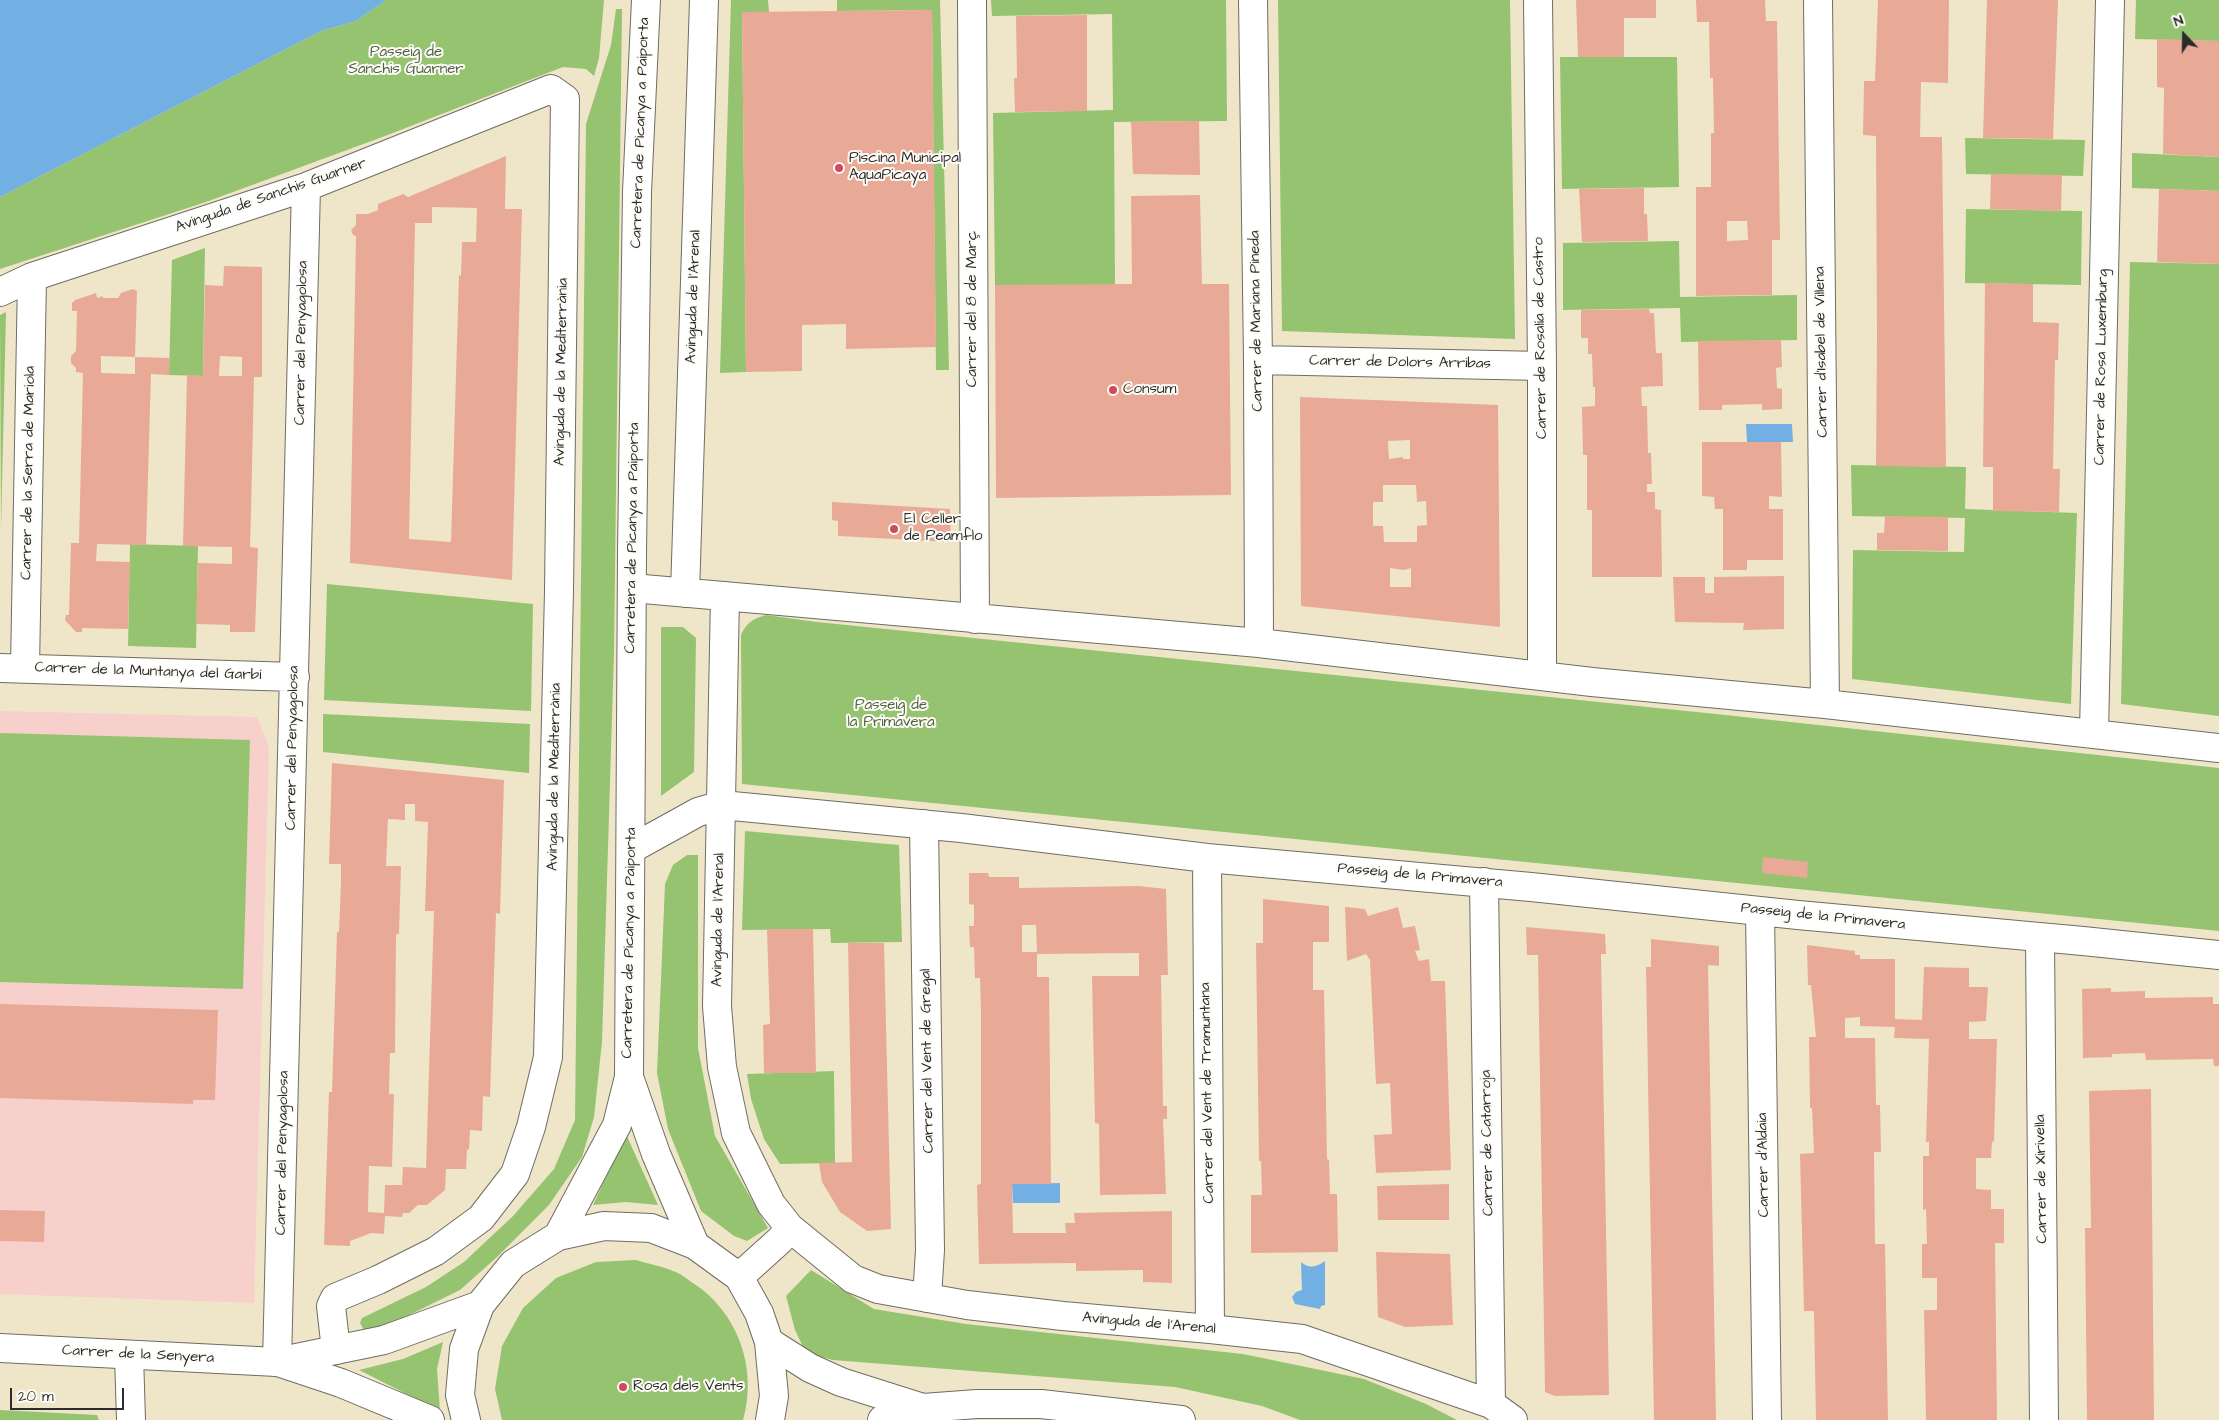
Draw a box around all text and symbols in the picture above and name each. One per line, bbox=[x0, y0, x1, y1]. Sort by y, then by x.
north arrow bbox=[2159, 10, 2209, 60]
text: N bbox=[2171, 10, 2186, 32]
street label: Carretera de Picanya a Paiporta bbox=[628, 17, 654, 249]
park label: Passeig de Sanchis Guarner bbox=[348, 44, 464, 79]
place label: Piscina Municipal AquaPicaya bbox=[849, 150, 961, 185]
street label: Avinguda de Sanchis Guarner bbox=[173, 155, 369, 237]
marker: Piscina Municipal AquaPicaya bbox=[833, 162, 845, 174]
street label: Avinguda de l'Arenal bbox=[683, 230, 705, 364]
street label: Carrer de Mariana Pineda bbox=[1246, 230, 1268, 412]
street label: Carrer del 8 de Març bbox=[964, 231, 982, 387]
street label: Carrer de Rosalía de Castro bbox=[1530, 237, 1552, 439]
street label: Carrer del Penyagolosa bbox=[292, 261, 312, 425]
street label: Carrer d'Isabel de Villena bbox=[1812, 266, 1832, 438]
street label: Carrer de Rosa Luxemburg bbox=[2091, 269, 2113, 465]
street label: Avinguda de la Mediterrània bbox=[551, 278, 573, 466]
street label: Carrer de Dolors Arribas bbox=[1309, 352, 1491, 374]
street label: Carrer de la Serra de Mariola bbox=[18, 366, 40, 580]
place label: Consum bbox=[1123, 381, 1176, 399]
marker: Consum bbox=[1107, 384, 1119, 396]
street label: Carretera de Picanya a Paiporta bbox=[622, 422, 644, 654]
place label: El Celler de Peamflo bbox=[904, 511, 983, 546]
marker: El Celler de Peamflo bbox=[888, 523, 900, 535]
street label: Carrer de la Muntanya del Garbí bbox=[34, 659, 262, 685]
street label: Carrer del Penyagolosa bbox=[283, 666, 303, 830]
street label: Avinguda de la Mediterrània bbox=[544, 683, 566, 871]
park label: Passeig de la Primavera bbox=[847, 697, 935, 732]
street label: Carretera de Picanya a Paiporta bbox=[619, 827, 641, 1059]
street label: Avinguda de l'Arenal bbox=[709, 853, 729, 987]
street label: Passeig de la Primavera bbox=[1337, 860, 1503, 892]
street label: Passeig de la Primavera bbox=[1740, 899, 1906, 935]
street label: Carrer del Vent de Gregal bbox=[917, 968, 939, 1154]
street label: Carrer del Vent de Tramuntana bbox=[1197, 982, 1219, 1204]
street label: Carrer de Catarroja bbox=[1478, 1070, 1498, 1216]
street label: Carrer del Penyagolosa bbox=[273, 1071, 293, 1235]
street label: Carrer d'Aldaia bbox=[1754, 1113, 1774, 1217]
street label: Carrer de Xirivella bbox=[2032, 1114, 2052, 1244]
street label: Avinguda de l'Arenal bbox=[1082, 1309, 1216, 1339]
street label: Carrer de la Senyera bbox=[61, 1342, 215, 1368]
scale bar bbox=[12, 1378, 126, 1410]
place label: Rosa dels Vents bbox=[633, 1378, 744, 1396]
marker: Rosa dels Vents bbox=[617, 1381, 629, 1393]
text: 20 m bbox=[18, 1386, 54, 1407]

